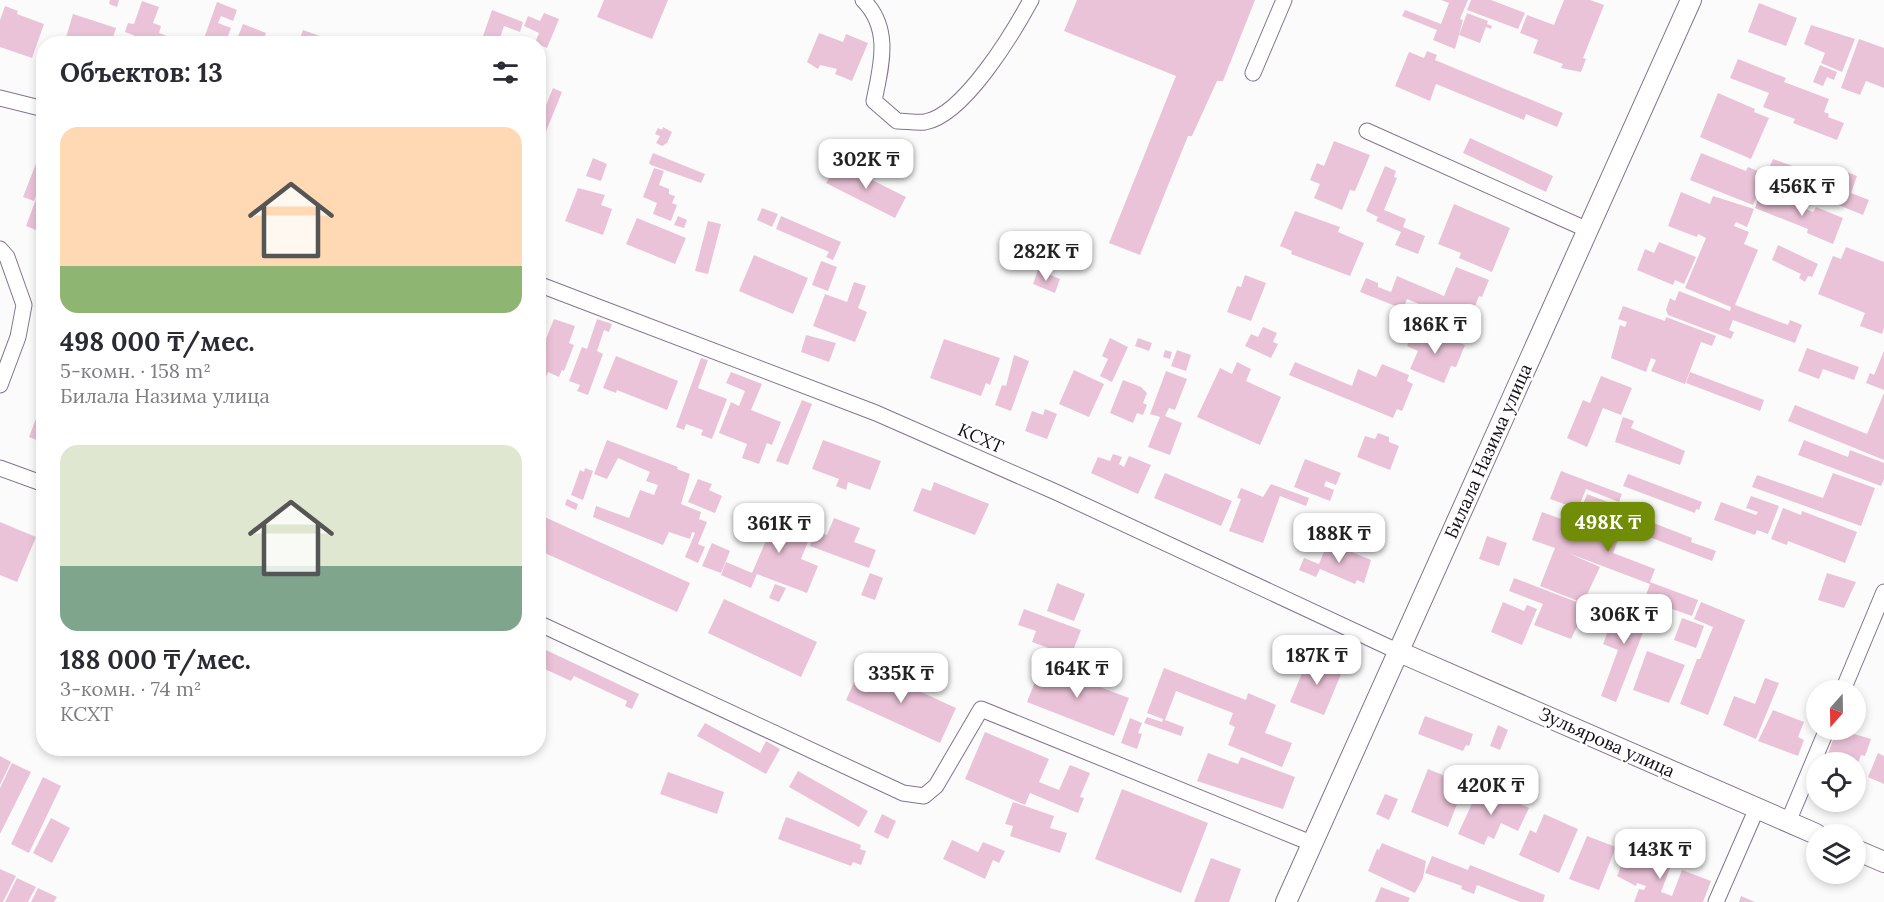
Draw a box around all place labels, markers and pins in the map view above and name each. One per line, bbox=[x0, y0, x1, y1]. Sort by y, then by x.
pin: 302K ₸ bbox=[817, 139, 915, 190]
pin: 456K ₸ bbox=[1753, 166, 1851, 217]
pin: 282K ₸ bbox=[997, 231, 1095, 282]
pin: 186K ₸ bbox=[1386, 304, 1484, 355]
pin: 498K ₸ bbox=[1559, 502, 1657, 553]
pin: 361K ₸ bbox=[730, 503, 828, 554]
pin: 188K ₸ bbox=[1290, 513, 1388, 564]
pin: 306K ₸ bbox=[1575, 594, 1673, 645]
pin: 187K ₸ bbox=[1268, 635, 1366, 686]
pin: 164K ₸ bbox=[1028, 648, 1126, 699]
pin: 335K ₸ bbox=[852, 653, 950, 704]
pin: 420K ₸ bbox=[1442, 765, 1540, 816]
pin: 143K ₸ bbox=[1611, 829, 1709, 880]

